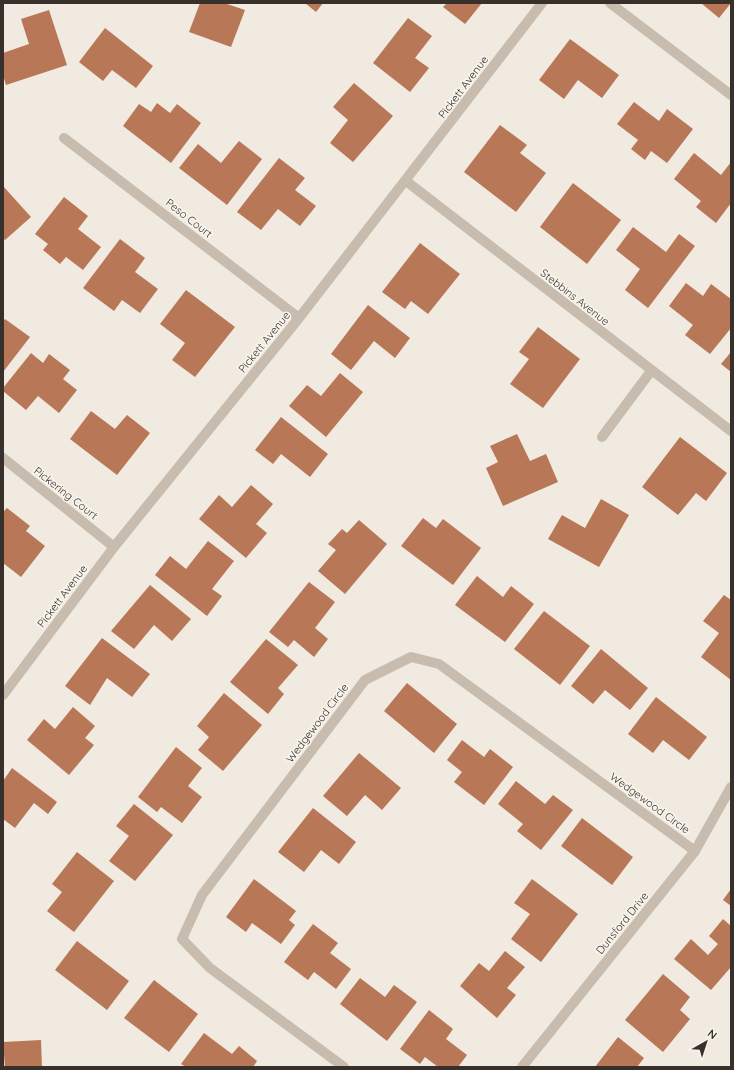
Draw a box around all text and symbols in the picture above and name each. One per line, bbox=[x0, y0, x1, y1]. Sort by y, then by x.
street label: Pickett Avenue bbox=[435, 53, 491, 121]
street label: Peso Court bbox=[163, 195, 215, 241]
street label: Stebbins Avenue bbox=[538, 266, 612, 328]
street label: Pickett Avenue bbox=[235, 309, 293, 375]
street label: Pickering Court bbox=[31, 464, 101, 522]
street label: Pickett Avenue bbox=[34, 562, 90, 630]
street label: Wedgewood Circle bbox=[283, 681, 351, 765]
street label: Wedgewood Circle bbox=[607, 769, 693, 837]
street label: Dunsford Drive bbox=[593, 889, 651, 957]
north arrow bbox=[686, 1022, 726, 1062]
text: N bbox=[705, 1026, 720, 1042]

